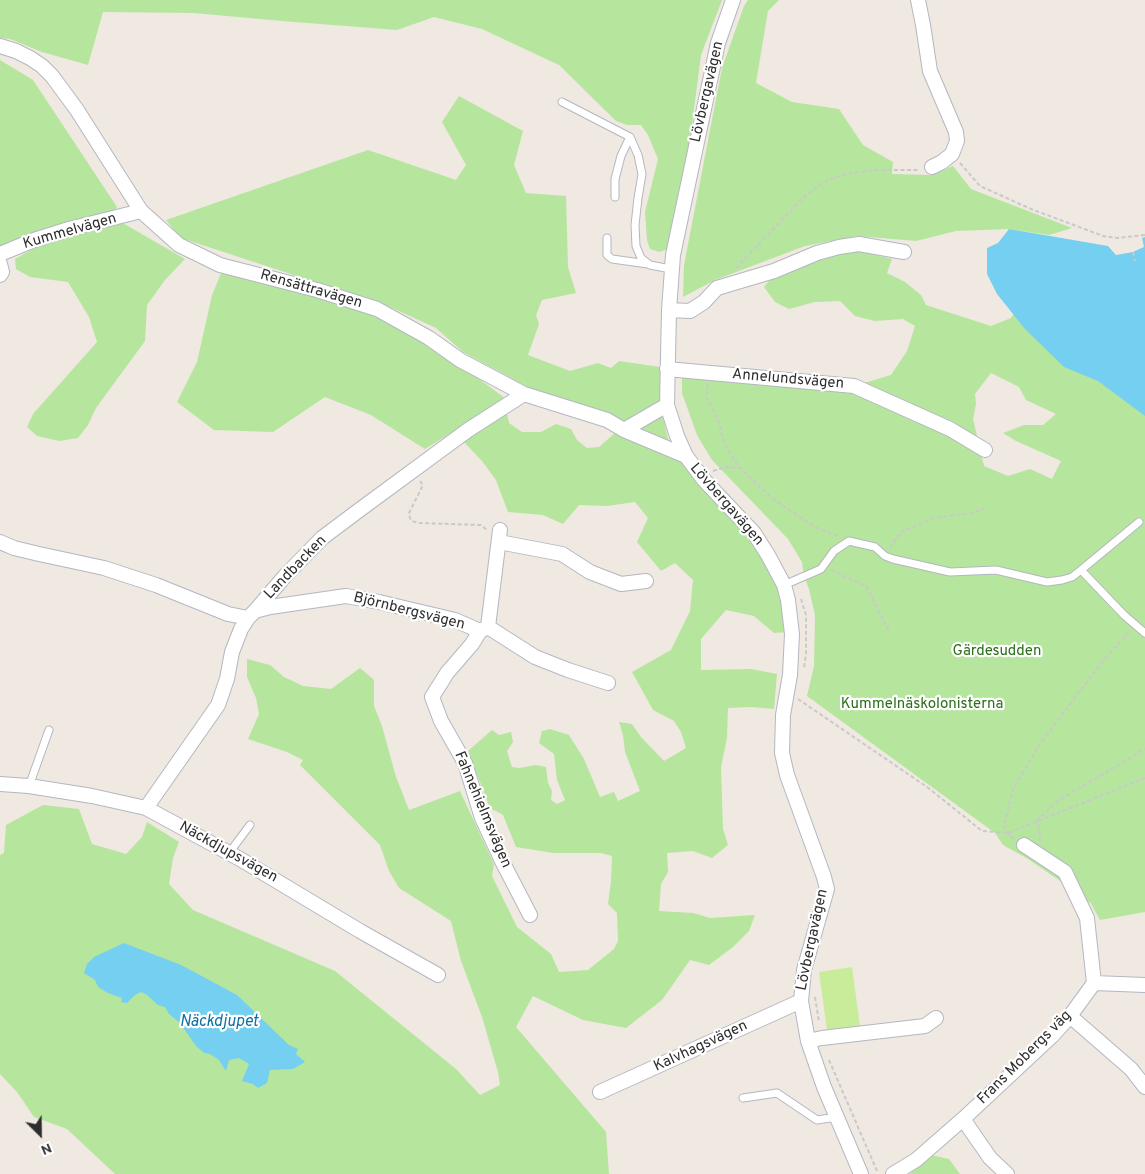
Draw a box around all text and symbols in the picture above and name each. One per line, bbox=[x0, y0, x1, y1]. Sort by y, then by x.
street label: Lövbergavägen bbox=[688, 40, 728, 144]
street label: Kummelvägen bbox=[21, 210, 119, 254]
street label: Rensättravägen bbox=[258, 267, 364, 313]
street label: Annelundsvägen bbox=[731, 366, 845, 394]
street label: Lövbergavägen bbox=[685, 460, 767, 550]
street label: Landbacken bbox=[261, 532, 331, 604]
street label: Björnbergsvägen bbox=[351, 589, 467, 635]
park label: Gärdesudden bbox=[953, 643, 1041, 661]
park label: Kummelnäskolonisterna bbox=[841, 696, 1003, 714]
street label: Fahnehielmsvägen bbox=[449, 749, 515, 871]
street label: Näckdjupsvägen bbox=[176, 819, 280, 887]
street label: Lövbergavägen bbox=[793, 888, 833, 992]
street label: Frans Mobergs väg bbox=[974, 1007, 1076, 1109]
water label: Näckdjupet bbox=[180, 1013, 258, 1033]
street label: Kalvhagsvägen bbox=[651, 1017, 751, 1077]
north arrow bbox=[15, 1109, 65, 1159]
text: N bbox=[38, 1138, 54, 1158]

